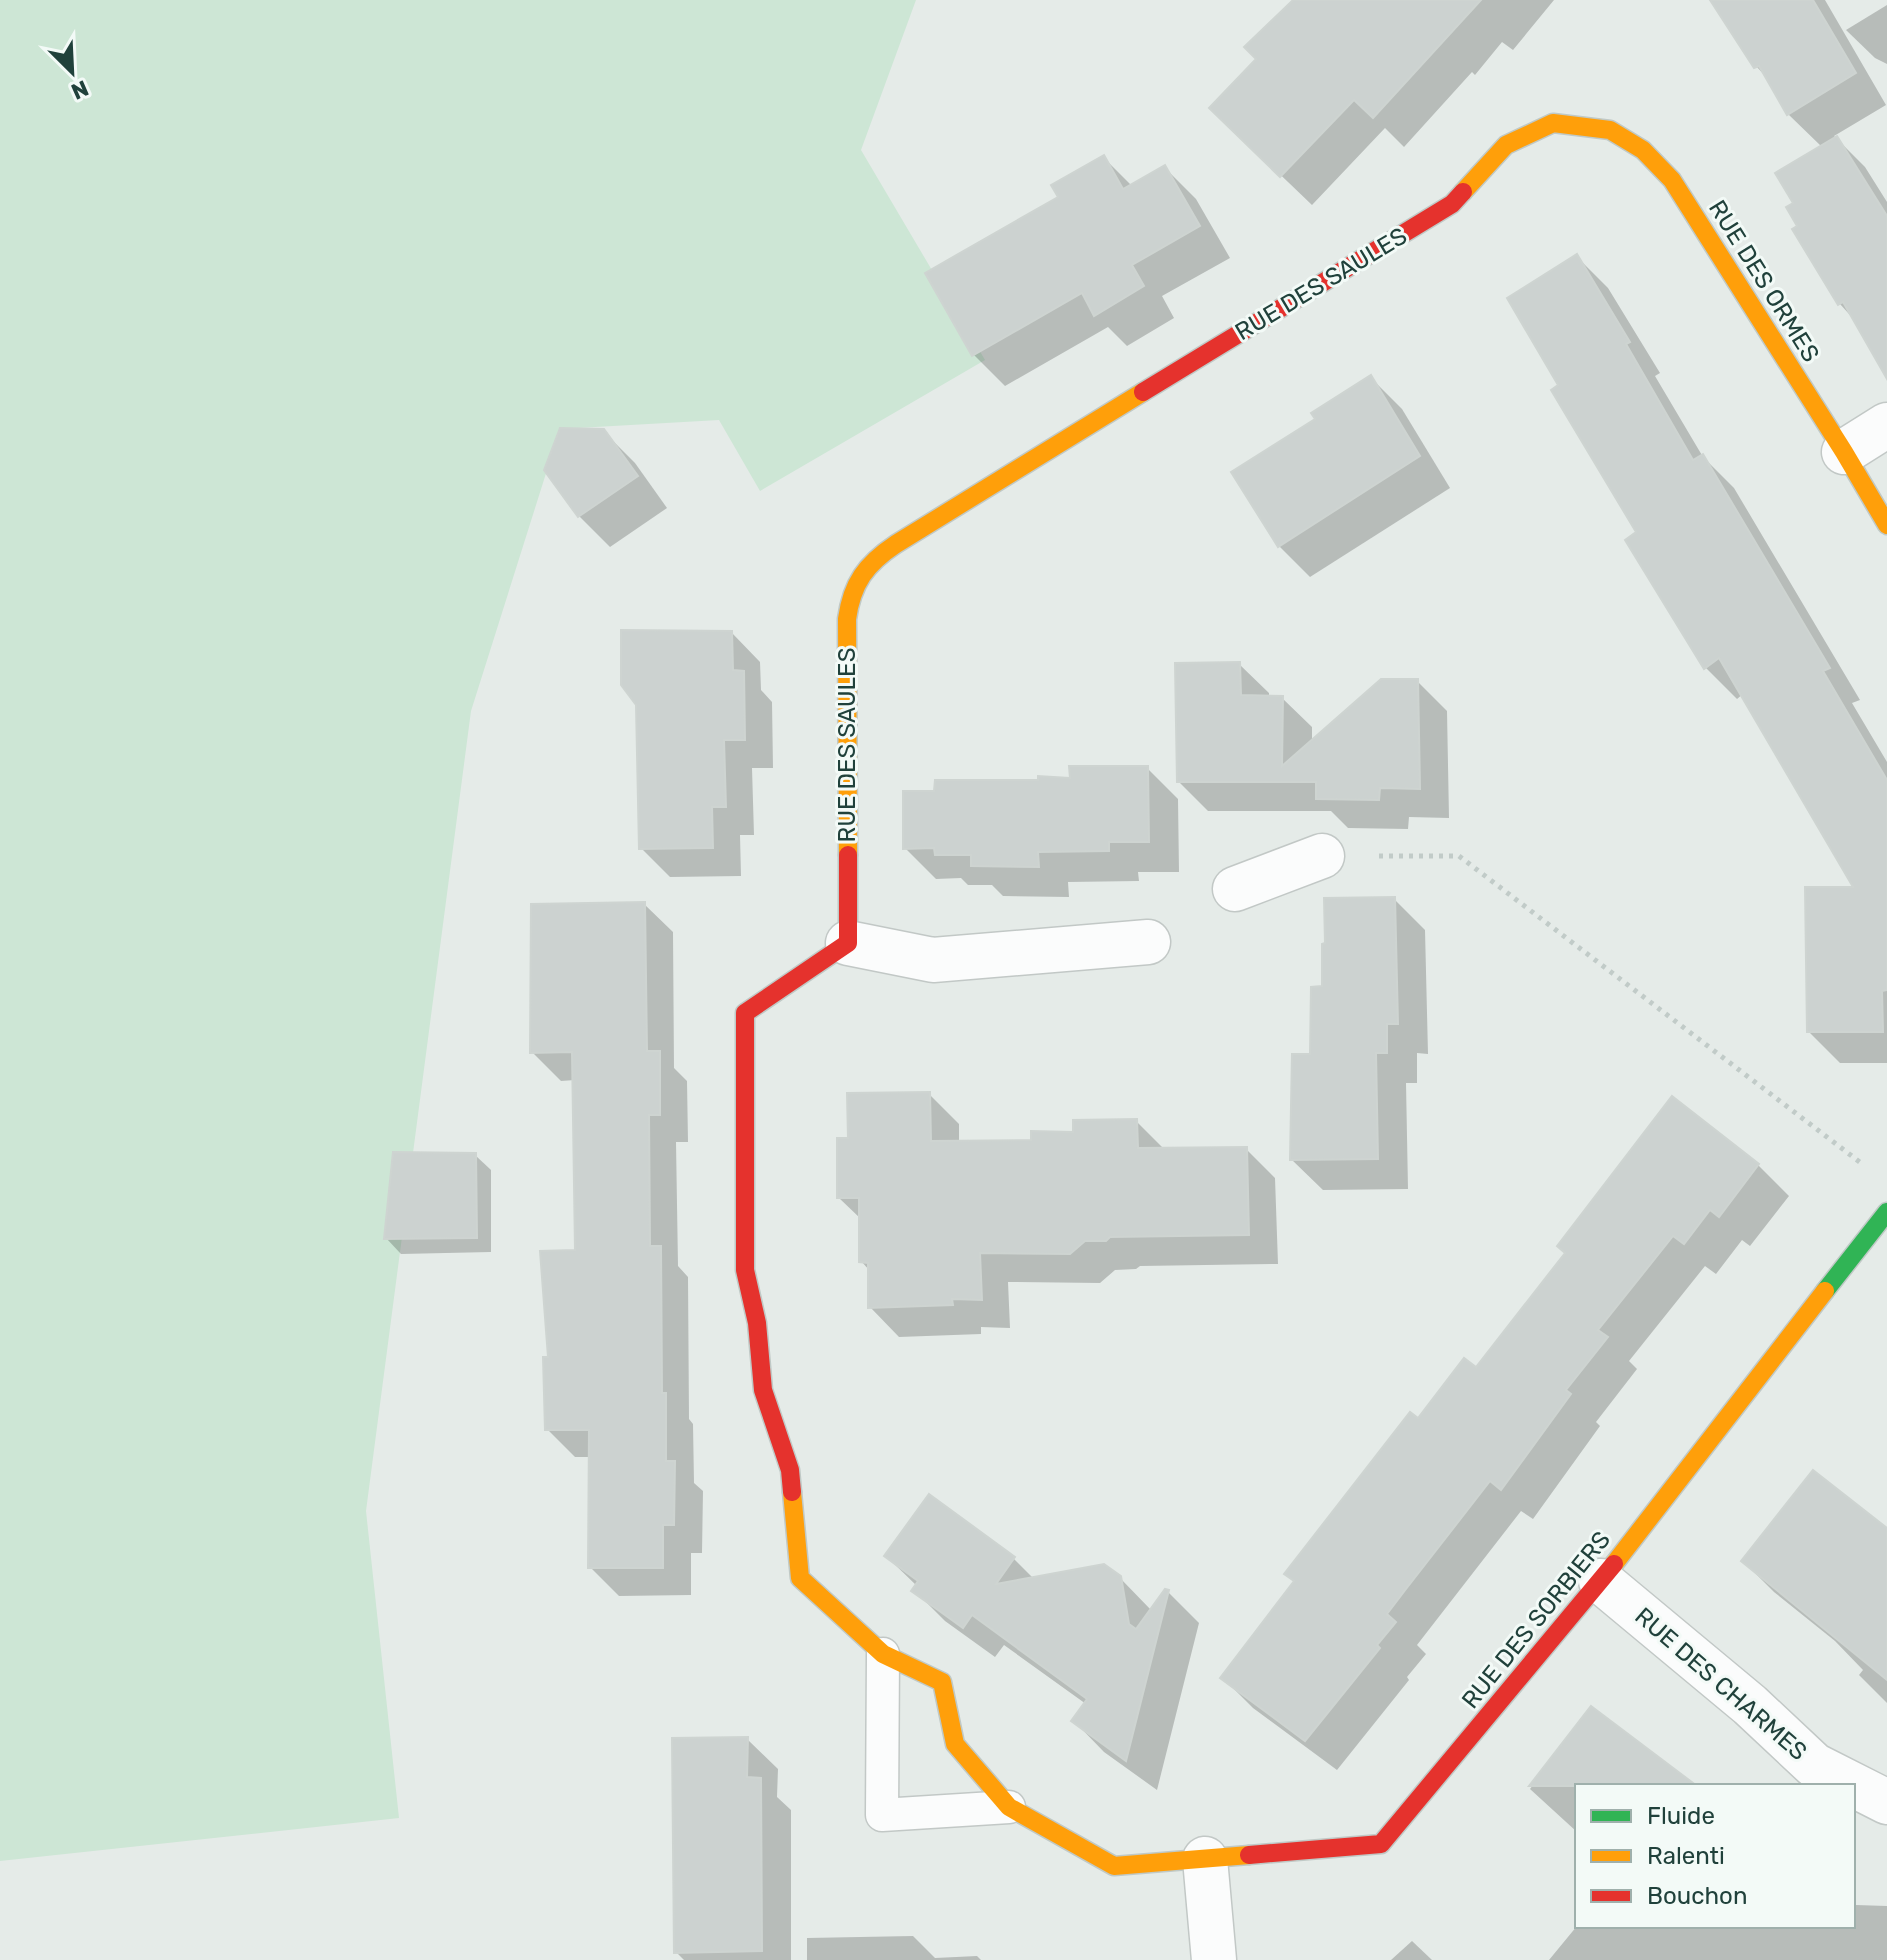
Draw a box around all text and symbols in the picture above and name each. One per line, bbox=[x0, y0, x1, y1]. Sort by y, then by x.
north arrow bbox=[32, 32, 112, 112]
text: N bbox=[67, 74, 93, 105]
street label: RUE DES ORMES bbox=[1703, 195, 1825, 367]
street label: RUE DES SAULES bbox=[1230, 222, 1412, 346]
street label: RUE DES SAULES bbox=[833, 647, 861, 843]
street label: RUE DES SORBIERS bbox=[1456, 1526, 1616, 1714]
street label: RUE DES CHARMES bbox=[1629, 1602, 1813, 1766]
legend bbox=[1575, 1784, 1855, 1928]
text: Fluide bbox=[1647, 1802, 1715, 1830]
text: Ralenti bbox=[1647, 1842, 1725, 1870]
text: Bouchon bbox=[1647, 1882, 1747, 1910]

